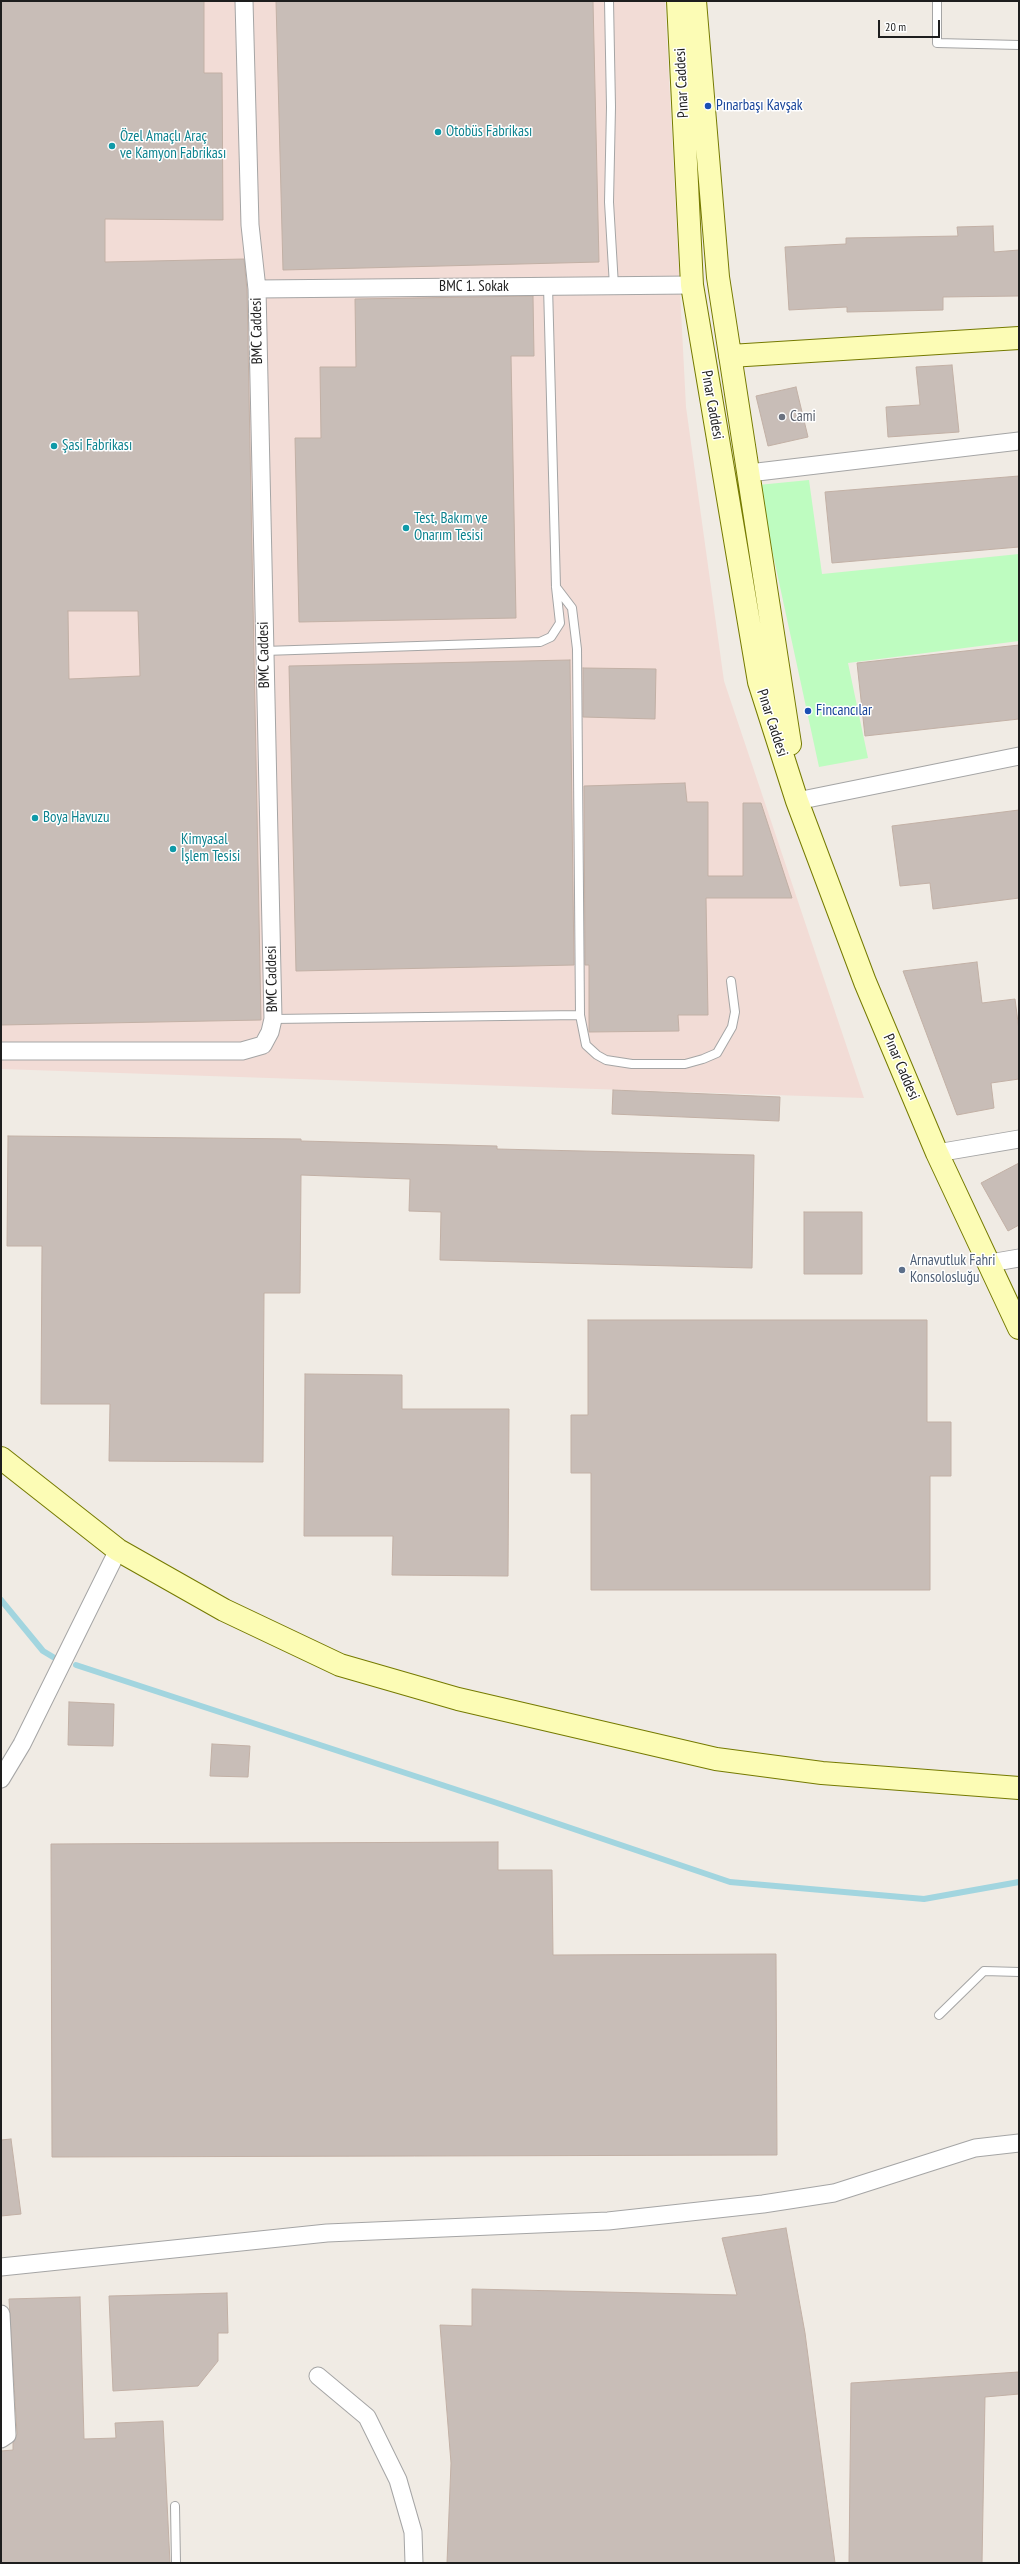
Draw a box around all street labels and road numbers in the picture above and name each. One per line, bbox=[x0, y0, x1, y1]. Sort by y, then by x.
street label: Pınar Caddesi bbox=[671, 48, 693, 118]
street label: BMC 1. Sokak bbox=[439, 278, 509, 296]
street label: BMC Caddesi bbox=[247, 297, 267, 365]
street label: Pınar Caddesi bbox=[697, 369, 727, 441]
street label: BMC Caddesi bbox=[254, 621, 274, 689]
street label: Pınar Caddesi bbox=[753, 687, 791, 759]
street label: BMC Caddesi bbox=[262, 945, 282, 1013]
street label: Pınar Caddesi bbox=[879, 1031, 923, 1103]

